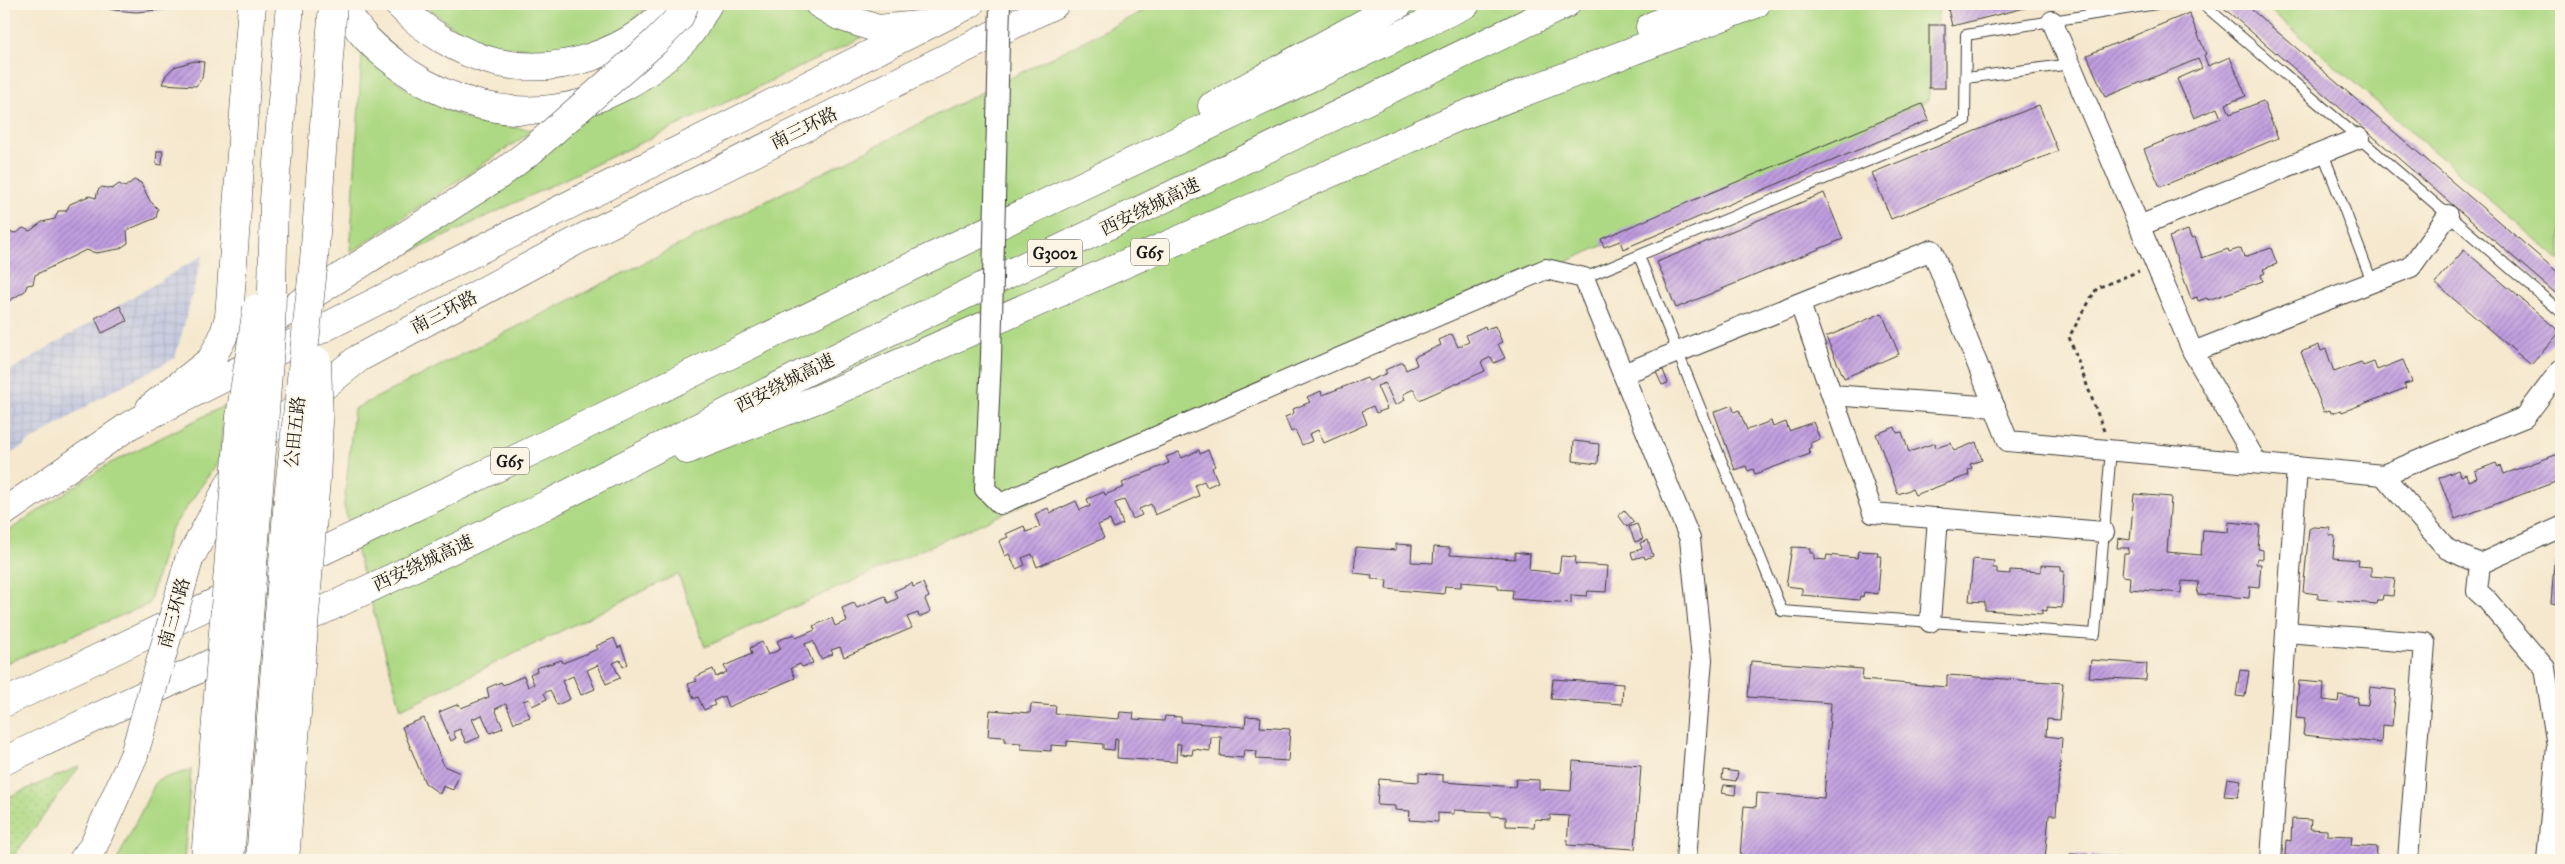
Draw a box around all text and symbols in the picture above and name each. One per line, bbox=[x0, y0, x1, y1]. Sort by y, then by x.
street label: 南三环路 bbox=[767, 102, 841, 154]
street label: 西安绕城高速 bbox=[1097, 173, 1203, 241]
road number: G65 bbox=[1131, 238, 1169, 266]
road number: G3002 bbox=[1028, 240, 1082, 266]
street label: 南三环路 bbox=[407, 286, 481, 338]
street label: 西安绕城高速 bbox=[732, 349, 838, 417]
street label: 公田五路 bbox=[280, 395, 310, 469]
road number: G65 bbox=[491, 448, 529, 474]
street label: 西安绕城高速 bbox=[369, 530, 477, 596]
street label: 南三环路 bbox=[154, 575, 194, 651]

